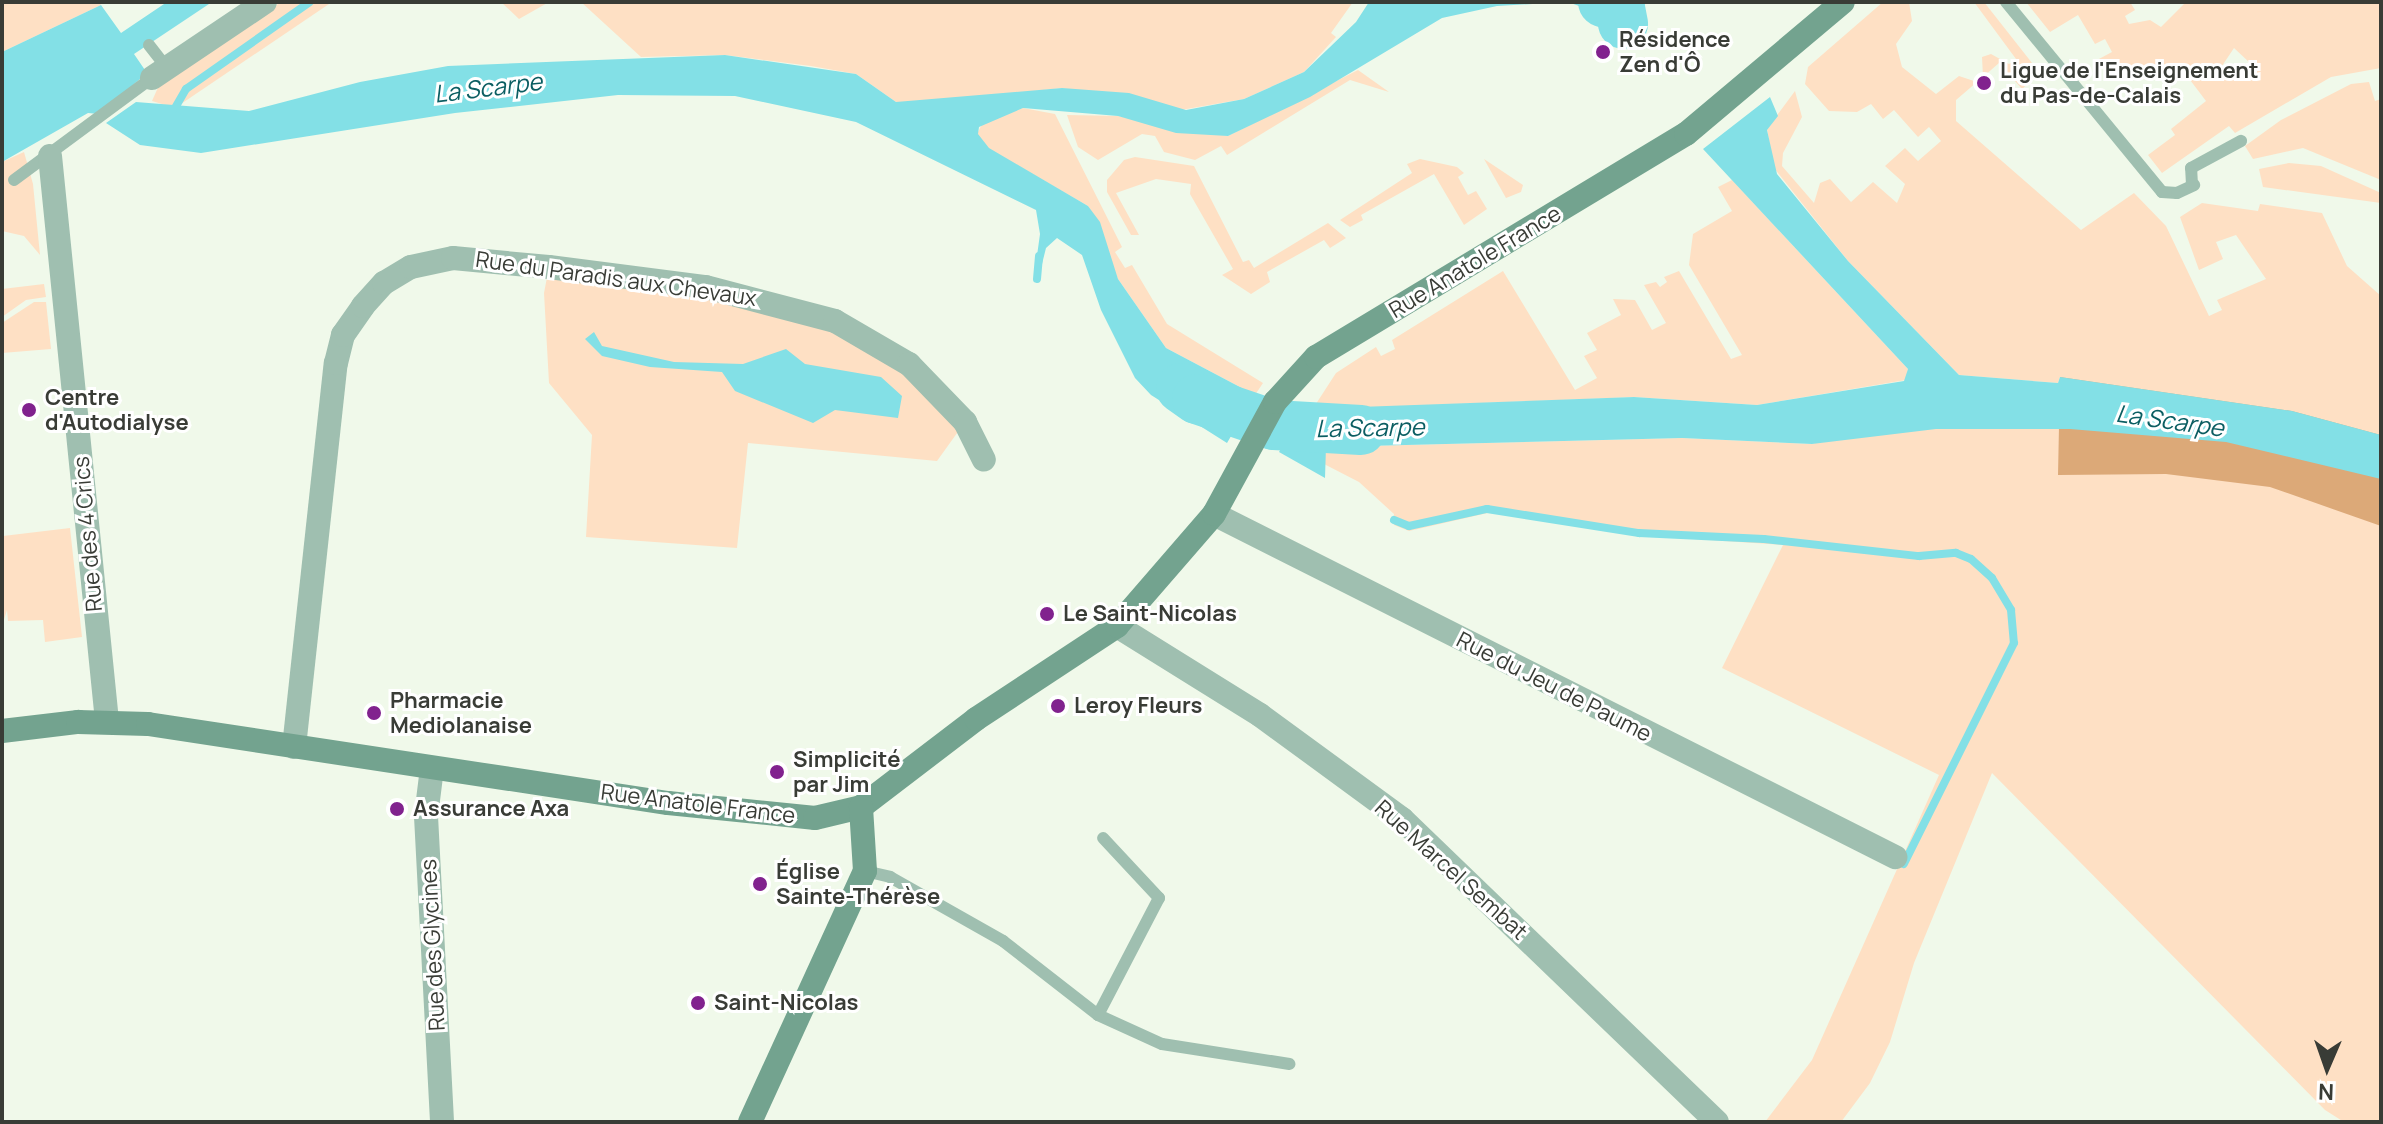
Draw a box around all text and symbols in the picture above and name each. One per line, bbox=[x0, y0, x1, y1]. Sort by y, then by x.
place label: Résidence Zen d'Ô bbox=[1619, 26, 1730, 78]
marker: Résidence Zen d'Ô bbox=[1594, 43, 1612, 61]
place label: Ligue de l'Enseignement du Pas-de-Calais bbox=[2000, 57, 2259, 108]
water label: La Scarpe bbox=[432, 66, 544, 108]
marker: Ligue de l'Enseignement du Pas-de-Calais bbox=[1975, 74, 1993, 92]
street label: Rue Anatole France bbox=[1384, 200, 1566, 324]
street label: Rue du Paradis aux Chevaux bbox=[474, 246, 758, 312]
place label: Centre d'Autodialyse bbox=[45, 384, 189, 436]
water label: La Scarpe bbox=[2114, 398, 2226, 442]
marker: Centre d'Autodialyse bbox=[20, 401, 38, 419]
water label: La Scarpe bbox=[1315, 412, 1425, 442]
street label: Rue des 4 Crics bbox=[68, 455, 108, 613]
place label: Le Saint-Nicolas bbox=[1063, 601, 1237, 627]
marker: Le Saint-Nicolas bbox=[1038, 605, 1056, 623]
street label: Rue du Jeu de Paume bbox=[1452, 626, 1656, 748]
place label: Pharmacie Mediolanaise bbox=[390, 687, 532, 738]
place label: Leroy Fleurs bbox=[1074, 693, 1202, 719]
marker: Leroy Fleurs bbox=[1049, 697, 1067, 715]
marker: Pharmacie Mediolanaise bbox=[365, 704, 383, 722]
place label: Simplicité par Jim bbox=[793, 746, 901, 798]
marker: Simplicité par Jim bbox=[768, 763, 786, 781]
street label: Rue Anatole France bbox=[599, 779, 797, 829]
street label: Rue Marcel Sembat bbox=[1369, 795, 1533, 945]
place label: Assurance Axa bbox=[413, 796, 569, 822]
marker: Assurance Axa bbox=[388, 800, 406, 818]
street label: Rue des Glycines bbox=[415, 858, 451, 1032]
place label: Église Sainte-Thérèse bbox=[776, 858, 940, 910]
marker: Église Sainte-Thérèse bbox=[751, 875, 769, 893]
place label: Saint-Nicolas bbox=[714, 990, 858, 1016]
marker: Saint-Nicolas bbox=[689, 994, 707, 1012]
north arrow bbox=[2287, 1028, 2367, 1108]
text: N bbox=[2318, 1077, 2335, 1107]

